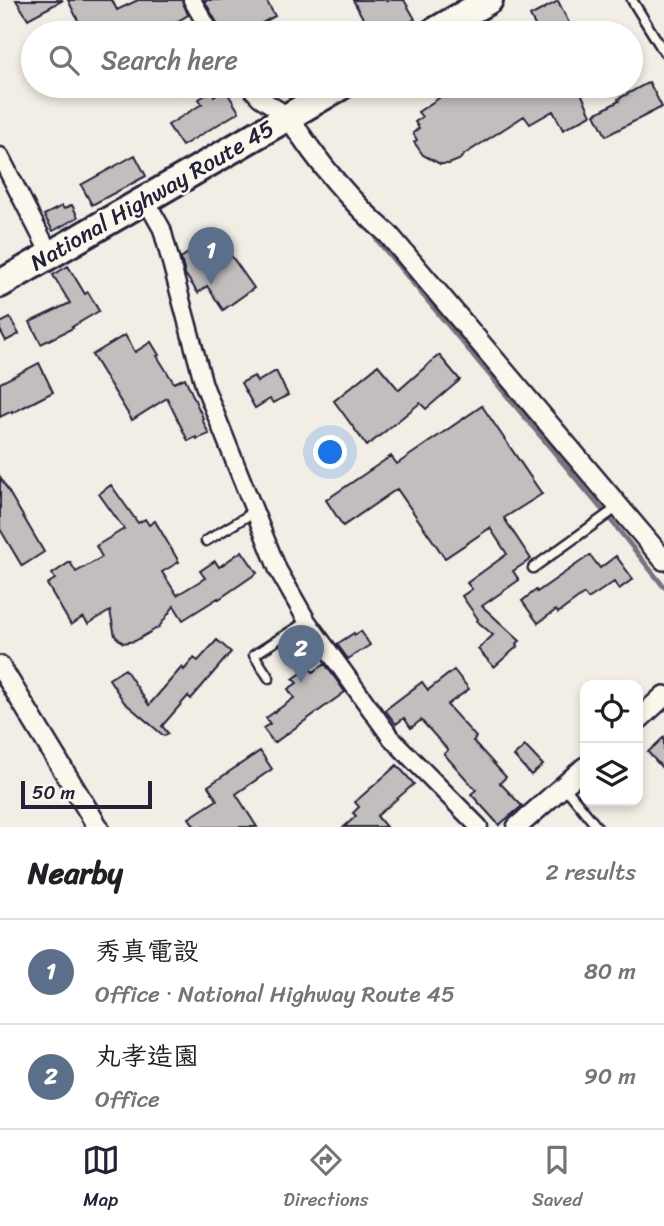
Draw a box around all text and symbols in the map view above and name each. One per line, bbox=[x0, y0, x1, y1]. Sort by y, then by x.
search box bbox=[21, 21, 643, 98]
text: Search here bbox=[101, 37, 238, 83]
icon: search bbox=[45, 41, 83, 79]
street label: National Highway Route 45 bbox=[22, 108, 282, 282]
pin: 1 bbox=[188, 227, 234, 285]
your location bbox=[313, 435, 347, 469]
pin: 2 bbox=[278, 625, 324, 683]
map controls bbox=[580, 680, 643, 806]
button: locate bbox=[580, 680, 643, 743]
button: layers bbox=[580, 743, 643, 806]
text: 50 m bbox=[32, 776, 75, 809]
scale bar bbox=[21, 778, 152, 810]
text: Nearby bbox=[28, 846, 123, 900]
text: 2 results bbox=[545, 852, 636, 893]
text: 秀真電設 bbox=[95, 928, 199, 974]
text: 1 bbox=[46, 951, 56, 992]
text: 80 m bbox=[584, 951, 636, 992]
text: Office · National Highway Route 45 bbox=[95, 974, 455, 1015]
text: 丸孝造園 bbox=[95, 1033, 199, 1079]
text: 2 bbox=[44, 1056, 58, 1097]
text: 90 m bbox=[584, 1056, 636, 1097]
text: Office bbox=[95, 1079, 160, 1120]
tab: Map bbox=[82, 1141, 120, 1216]
tab: Directions bbox=[283, 1141, 369, 1216]
tab: Saved bbox=[532, 1141, 582, 1216]

